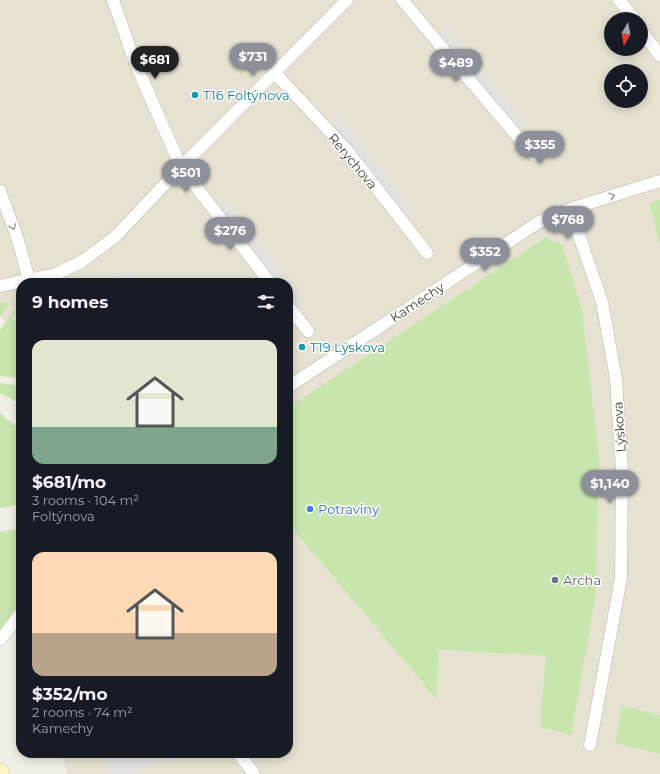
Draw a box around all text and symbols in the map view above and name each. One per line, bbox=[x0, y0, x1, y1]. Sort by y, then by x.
north arrow bbox=[604, 12, 648, 56]
map controls bbox=[604, 12, 648, 108]
pin: $731 bbox=[229, 43, 277, 77]
pin: $681 bbox=[131, 46, 179, 80]
text: $731 bbox=[239, 48, 267, 64]
pin: $489 bbox=[432, 49, 480, 83]
text: $681 bbox=[140, 51, 170, 67]
text: $489 bbox=[439, 54, 473, 70]
button: locate bbox=[604, 64, 648, 108]
place label: T16 Foltýnova bbox=[203, 87, 290, 103]
marker: T16 Foltýnova bbox=[190, 90, 200, 100]
street label: Rerychova bbox=[325, 130, 381, 192]
pin: $355 bbox=[516, 131, 564, 165]
text: $355 bbox=[524, 136, 556, 152]
pin: $501 bbox=[162, 159, 210, 193]
text: $501 bbox=[171, 164, 201, 180]
one-way arrow bbox=[608, 192, 615, 201]
pin: $768 bbox=[544, 206, 592, 240]
text: $768 bbox=[552, 211, 584, 227]
pin: $276 bbox=[206, 217, 254, 251]
text: $276 bbox=[214, 222, 246, 238]
one-way arrow bbox=[9, 224, 17, 231]
pin: $352 bbox=[461, 238, 509, 272]
text: $352 bbox=[469, 243, 501, 259]
street label: Kamechy bbox=[387, 278, 448, 325]
icon: filters bbox=[255, 291, 277, 313]
text: 9 homes bbox=[32, 292, 108, 312]
place label: T19 Lýskova bbox=[310, 339, 385, 355]
marker: T19 Lýskova bbox=[297, 342, 307, 352]
icon: home bbox=[119, 366, 191, 438]
street label: Lýskova bbox=[609, 401, 629, 453]
pin: $1,140 bbox=[577, 470, 643, 504]
text: $681/mo bbox=[32, 472, 106, 492]
text: $1,140 bbox=[590, 475, 630, 491]
text: 3 rooms · 104 m² bbox=[32, 492, 139, 508]
place label: Potraviny bbox=[318, 501, 380, 517]
marker: Potraviny bbox=[305, 504, 315, 514]
text: Foltýnova bbox=[32, 508, 95, 524]
place label: Archa bbox=[563, 572, 601, 588]
marker: Archa bbox=[550, 575, 560, 585]
icon: home bbox=[119, 578, 191, 650]
text: $352/mo bbox=[32, 684, 108, 704]
text: 2 rooms · 74 m² bbox=[32, 704, 133, 720]
text: Kamechy bbox=[32, 720, 93, 736]

